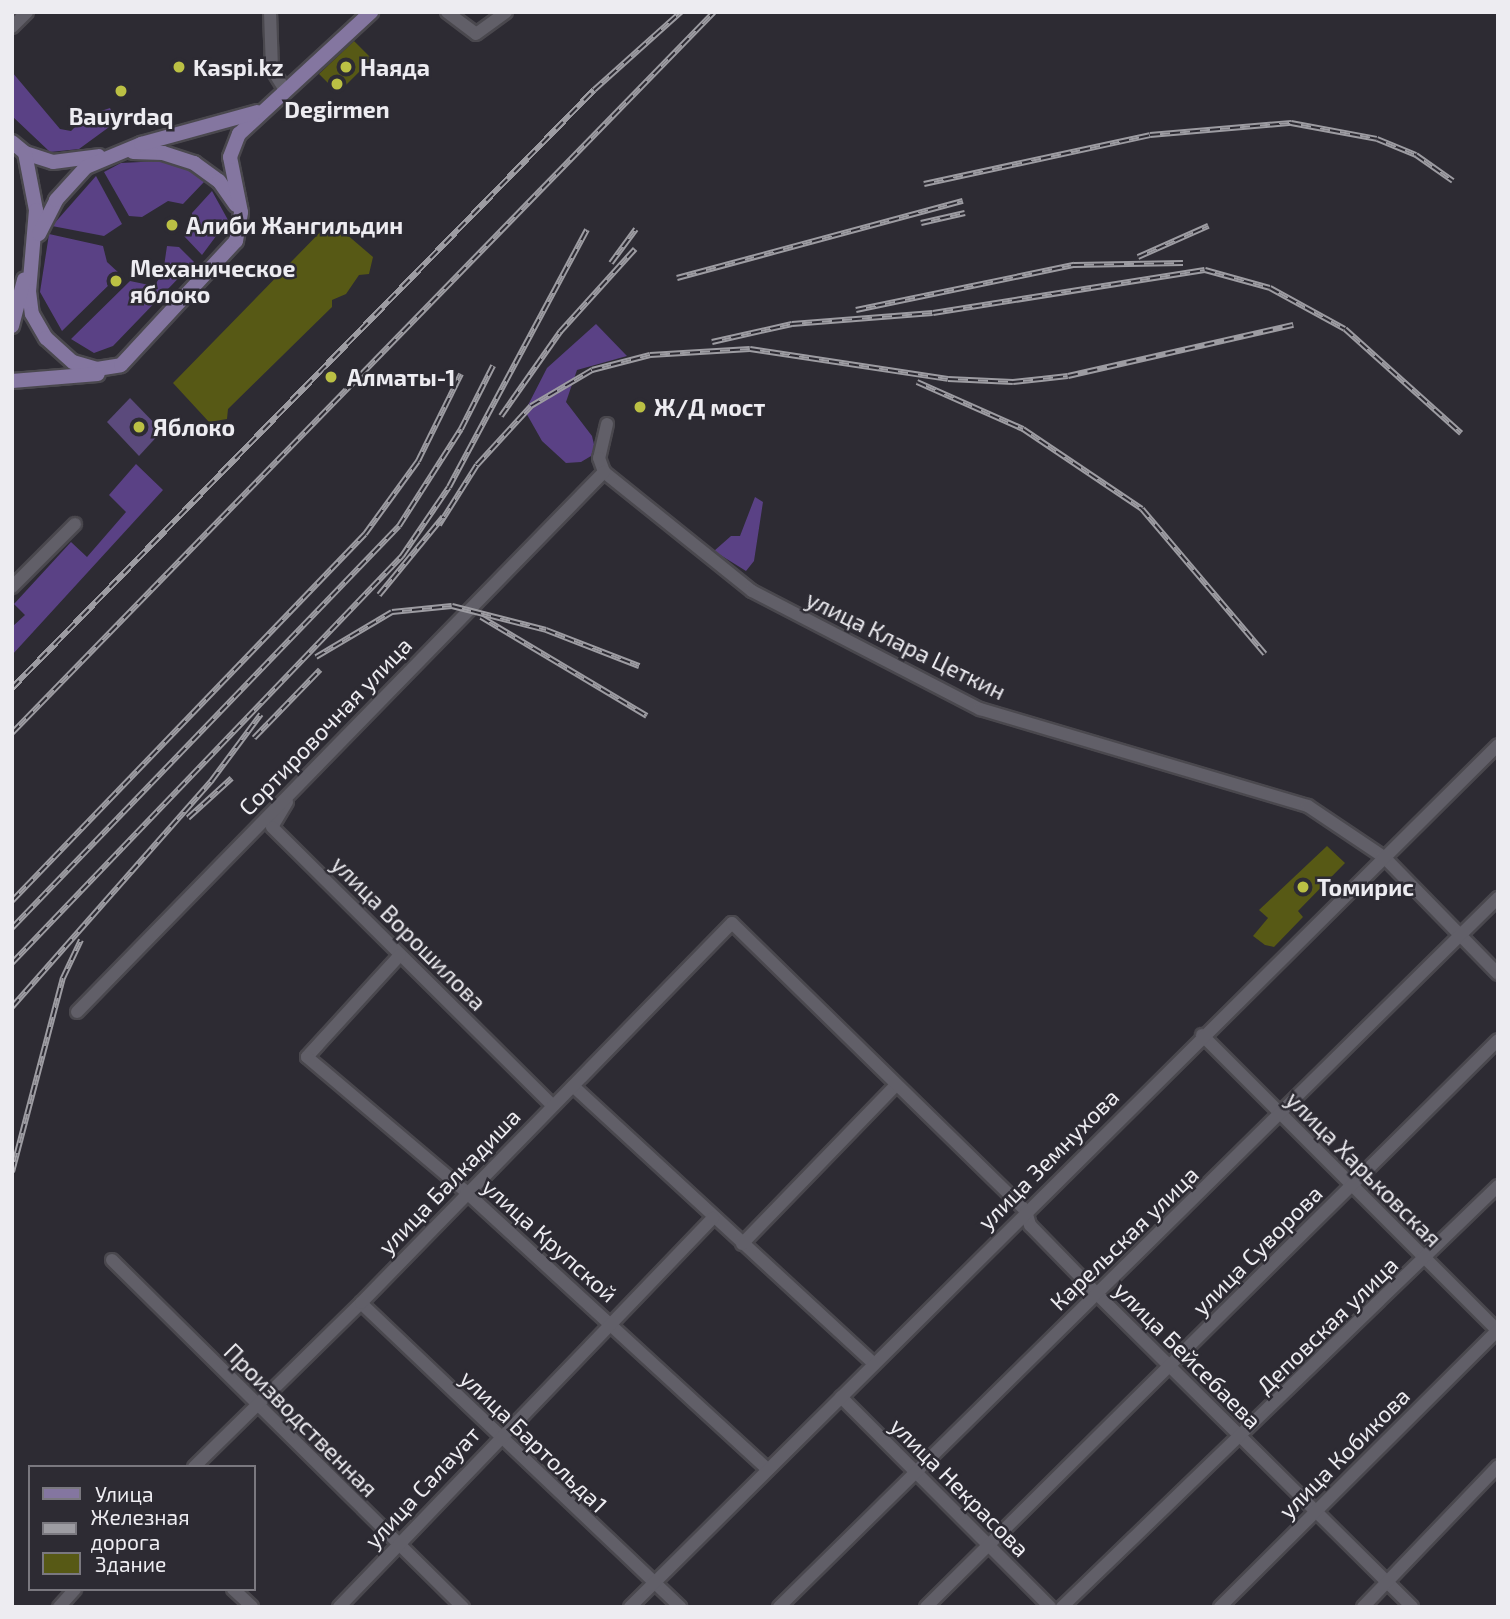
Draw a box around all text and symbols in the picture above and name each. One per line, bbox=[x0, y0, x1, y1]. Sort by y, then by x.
place label: Kaspi.kz bbox=[193, 53, 284, 81]
place label: Наяда bbox=[360, 53, 430, 81]
marker: Kaspi.kz bbox=[171, 59, 187, 75]
marker: Наяда bbox=[338, 59, 354, 75]
marker: Degirmen bbox=[329, 76, 345, 92]
marker: Bauyrdaq bbox=[113, 83, 129, 99]
place label: Degirmen bbox=[284, 95, 390, 123]
place label: Bauyrdaq bbox=[69, 102, 173, 130]
place label: Алиби Жангильдин bbox=[186, 211, 403, 239]
marker: Алиби Жангильдин bbox=[164, 217, 180, 233]
place label: Механическое яблоко bbox=[130, 254, 295, 308]
marker: Механическое яблоко bbox=[108, 273, 124, 289]
place label: Алматы-1 bbox=[347, 363, 455, 391]
marker: Алматы-1 bbox=[321, 367, 341, 387]
place label: Ж/Д мост bbox=[654, 393, 765, 421]
marker: Ж/Д мост bbox=[632, 399, 648, 415]
place label: Яблоко bbox=[153, 413, 235, 441]
marker: Яблоко bbox=[131, 419, 147, 435]
street label: улица Клара Цеткин bbox=[802, 585, 1010, 705]
street label: Сортировочная улица bbox=[233, 631, 417, 821]
street label: улица Ворошилова bbox=[326, 850, 492, 1016]
place label: Томирис bbox=[1317, 873, 1414, 901]
marker: Томирис bbox=[1295, 879, 1311, 895]
street label: улица Земнухова bbox=[972, 1083, 1124, 1235]
street label: улица Харьковская bbox=[1281, 1086, 1447, 1252]
street label: улица Балкадиша bbox=[372, 1102, 526, 1260]
street label: Карельская улица bbox=[1044, 1160, 1204, 1316]
street label: улица Крупской bbox=[477, 1172, 623, 1308]
street label: улица Суворова bbox=[1186, 1179, 1328, 1321]
street label: Деповская улица bbox=[1251, 1251, 1403, 1399]
street label: улица Бейсебаева bbox=[1109, 1276, 1267, 1434]
street label: Производственная bbox=[219, 1338, 383, 1502]
street label: улица Бартольда1 bbox=[455, 1364, 613, 1518]
street label: улица Кобикова bbox=[1273, 1382, 1415, 1524]
street label: улица Некрасова bbox=[885, 1412, 1035, 1562]
street label: улица Салауат bbox=[358, 1420, 486, 1554]
legend bbox=[28, 1465, 256, 1591]
text: Улица bbox=[95, 1481, 154, 1506]
text: Железная дорога bbox=[91, 1504, 190, 1554]
text: Здание bbox=[95, 1551, 166, 1576]

